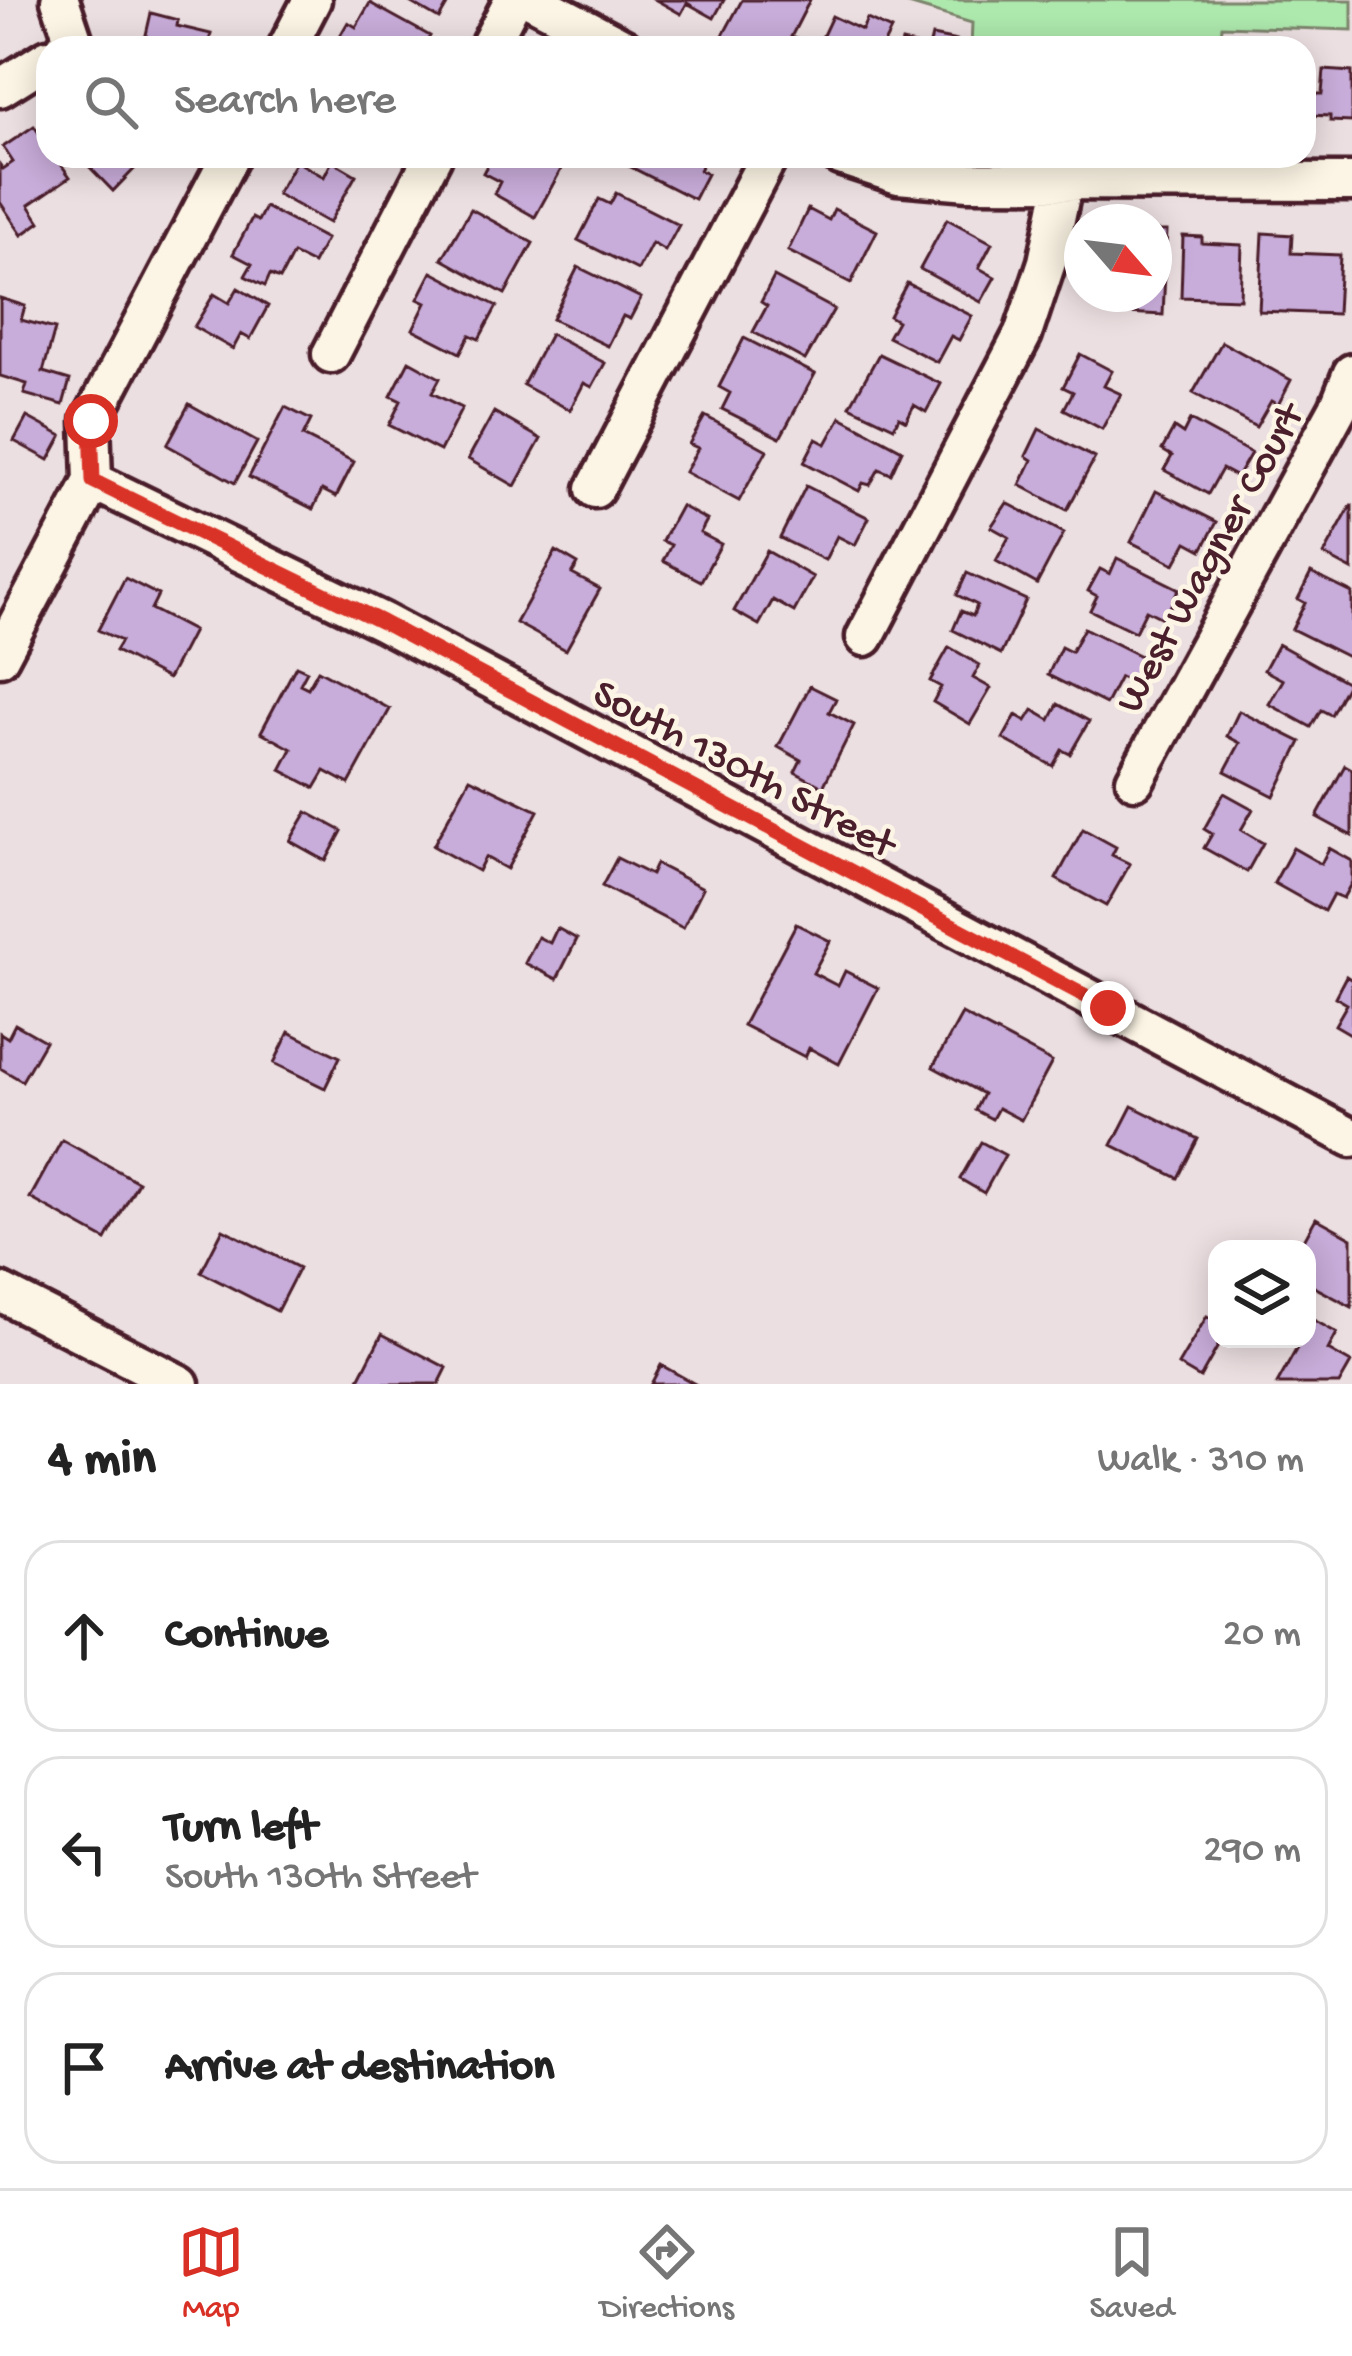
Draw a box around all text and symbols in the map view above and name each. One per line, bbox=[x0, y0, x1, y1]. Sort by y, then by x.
search box bbox=[36, 36, 1316, 168]
icon: search bbox=[78, 69, 144, 135]
text: Search here bbox=[174, 76, 396, 129]
north arrow bbox=[1064, 204, 1172, 312]
street label: West Wagner Court bbox=[1107, 393, 1320, 723]
route start bbox=[64, 394, 118, 448]
street label: South 130th Street bbox=[583, 671, 905, 874]
route end bbox=[1081, 981, 1135, 1035]
map controls bbox=[1208, 1240, 1316, 1348]
button: layers bbox=[1208, 1240, 1316, 1348]
text: 4 min bbox=[48, 1432, 156, 1492]
text: Walk · 310 m bbox=[1097, 1439, 1304, 1485]
icon: ahead bbox=[51, 1603, 117, 1669]
text: Continue bbox=[165, 1610, 328, 1663]
text: 20 m bbox=[1223, 1613, 1301, 1659]
text: Turn left bbox=[165, 1803, 317, 1856]
icon: left bbox=[51, 1819, 117, 1885]
text: 290 m bbox=[1203, 1829, 1301, 1875]
text: South 130th Street bbox=[165, 1856, 476, 1902]
icon: arrive bbox=[51, 2035, 117, 2101]
text: Arrive at destination bbox=[165, 2042, 554, 2095]
tab: Map bbox=[178, 2219, 244, 2329]
tab: Directions bbox=[600, 2219, 734, 2329]
tab: Saved bbox=[1090, 2219, 1174, 2329]

